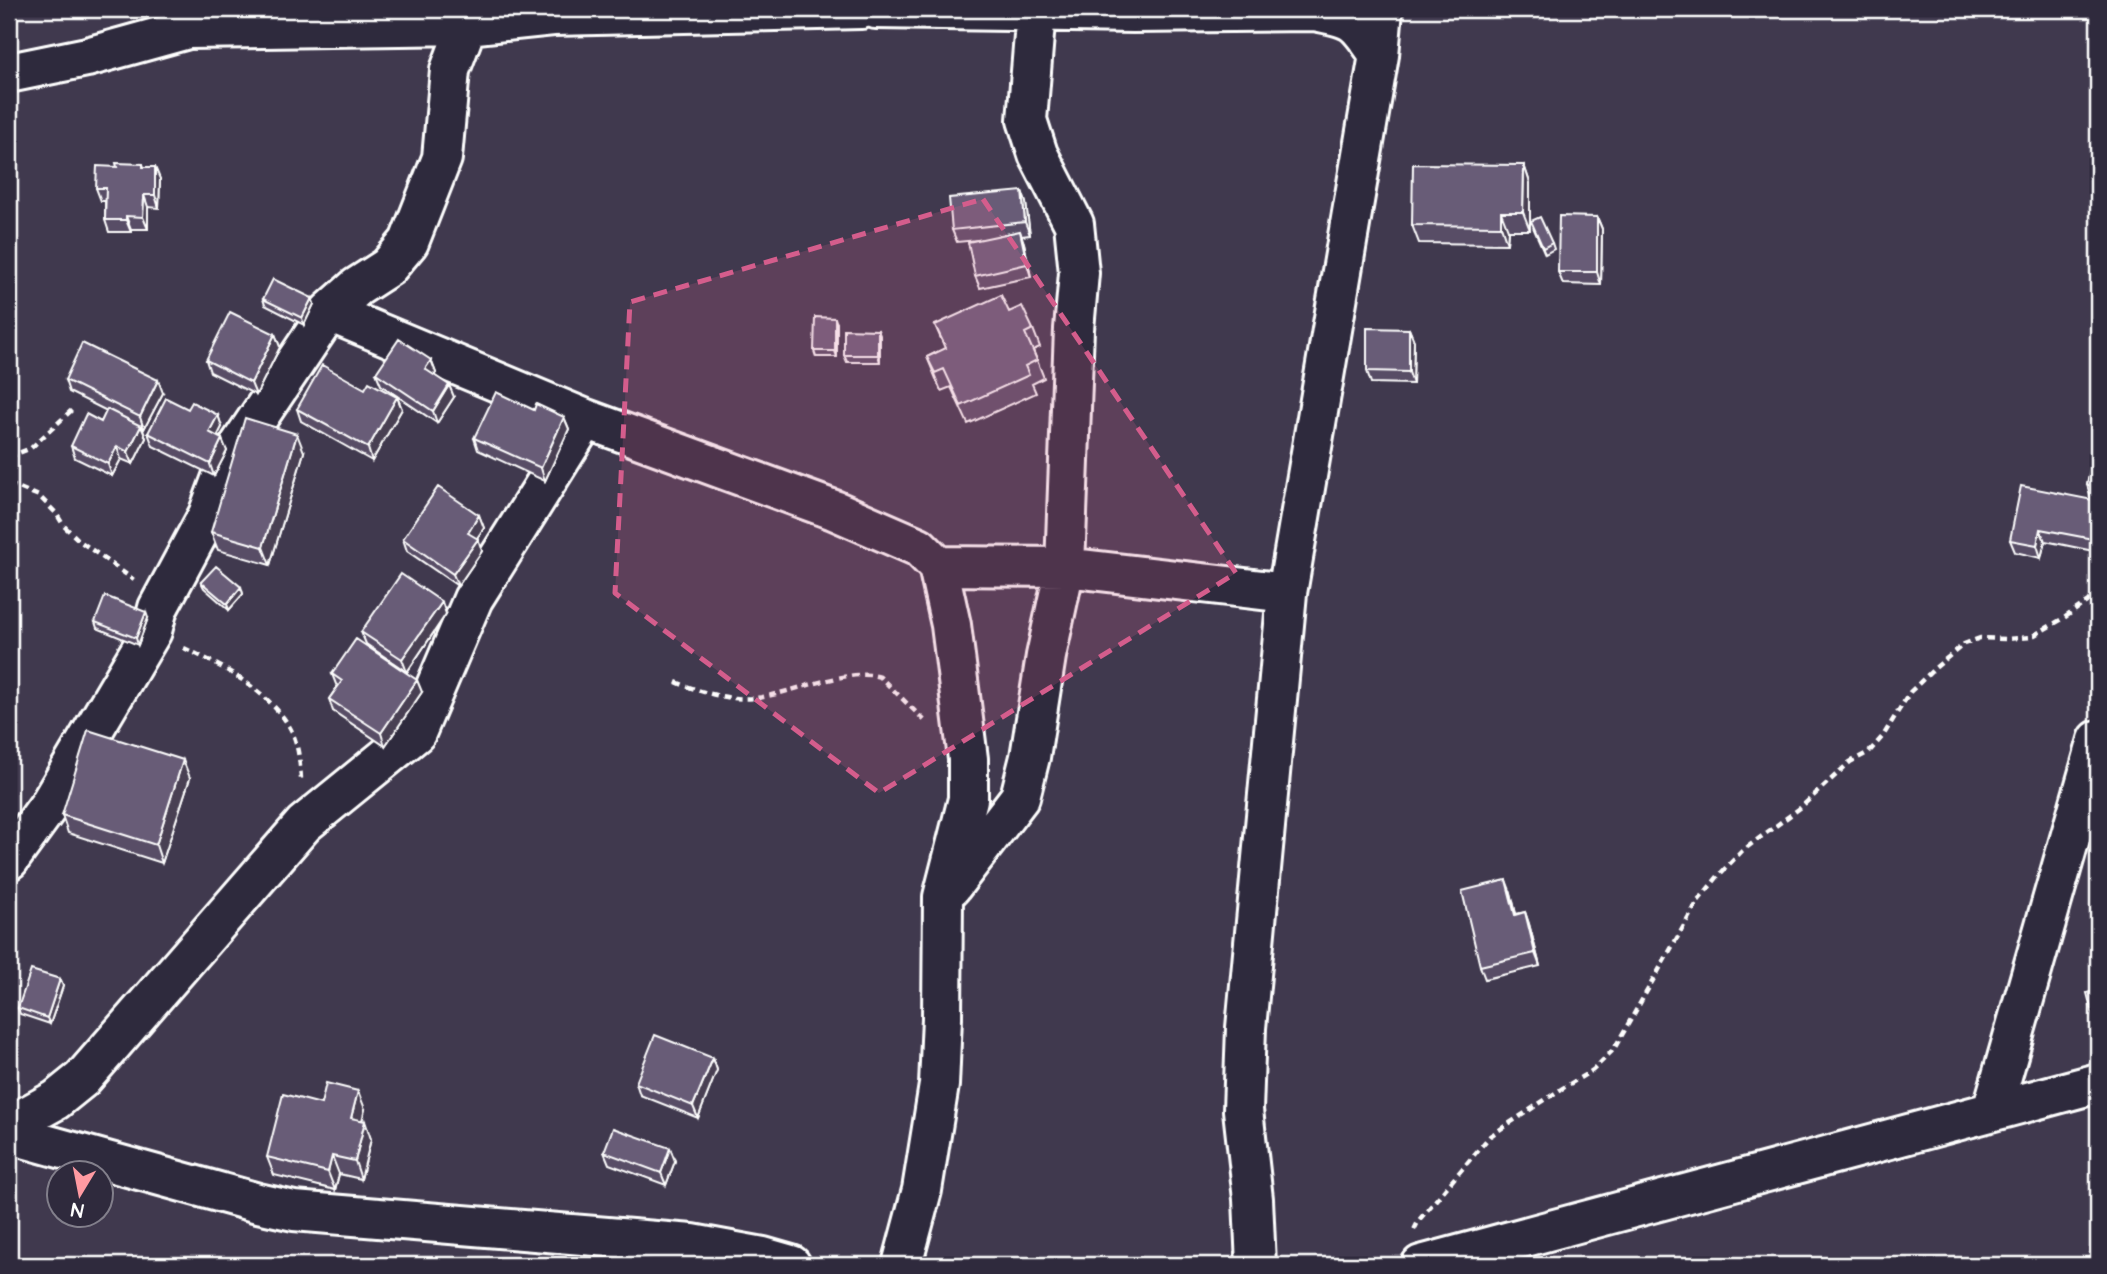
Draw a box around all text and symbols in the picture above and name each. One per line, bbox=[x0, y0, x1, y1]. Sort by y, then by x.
north arrow bbox=[46, 1158, 116, 1228]
text: N bbox=[69, 1195, 86, 1224]

